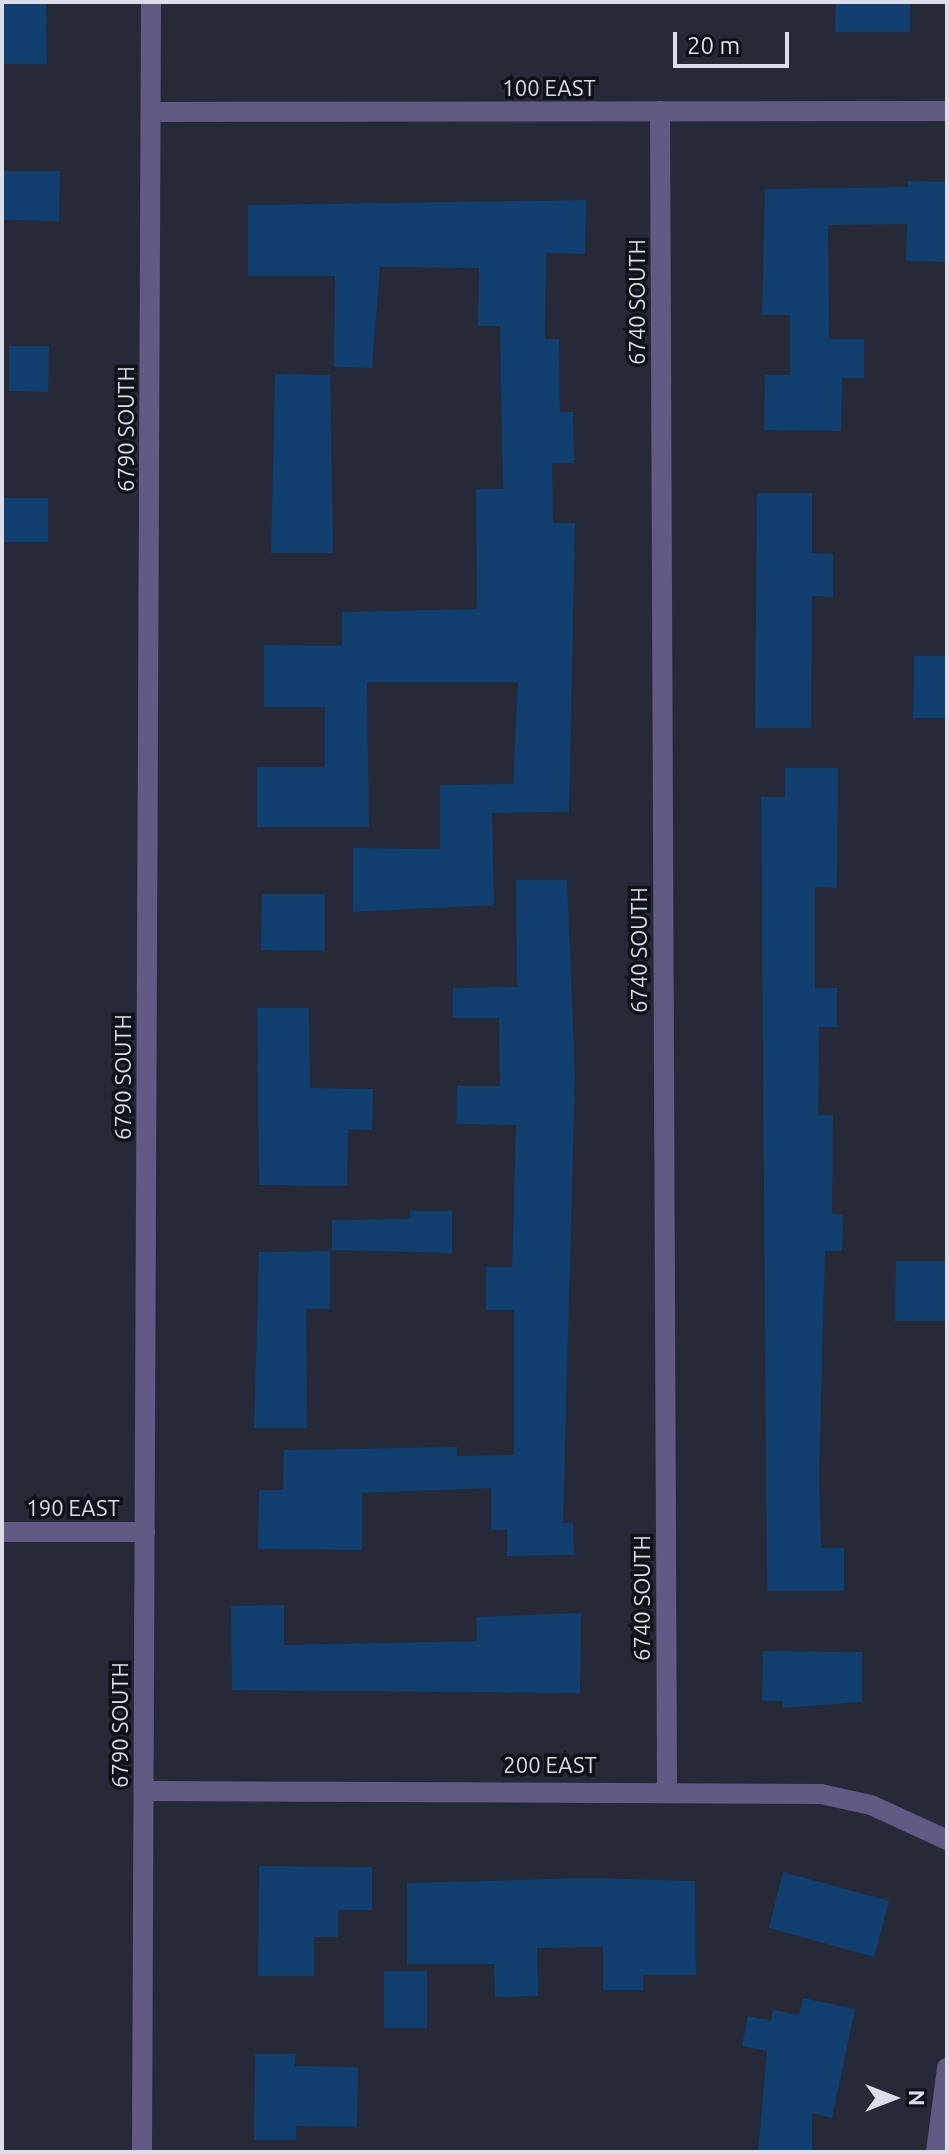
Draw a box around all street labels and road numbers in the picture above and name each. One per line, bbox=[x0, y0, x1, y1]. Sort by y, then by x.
street label: 100 EAST bbox=[502, 75, 596, 101]
street label: 6740 SOUTH bbox=[624, 239, 650, 365]
street label: 6790 SOUTH bbox=[113, 366, 139, 492]
street label: 6740 SOUTH bbox=[626, 887, 652, 1013]
street label: 6790 SOUTH bbox=[110, 1014, 136, 1140]
street label: 190 EAST bbox=[26, 1495, 120, 1521]
street label: 6740 SOUTH bbox=[629, 1535, 655, 1661]
street label: 6790 SOUTH bbox=[107, 1662, 133, 1788]
street label: 200 EAST bbox=[503, 1752, 597, 1778]

